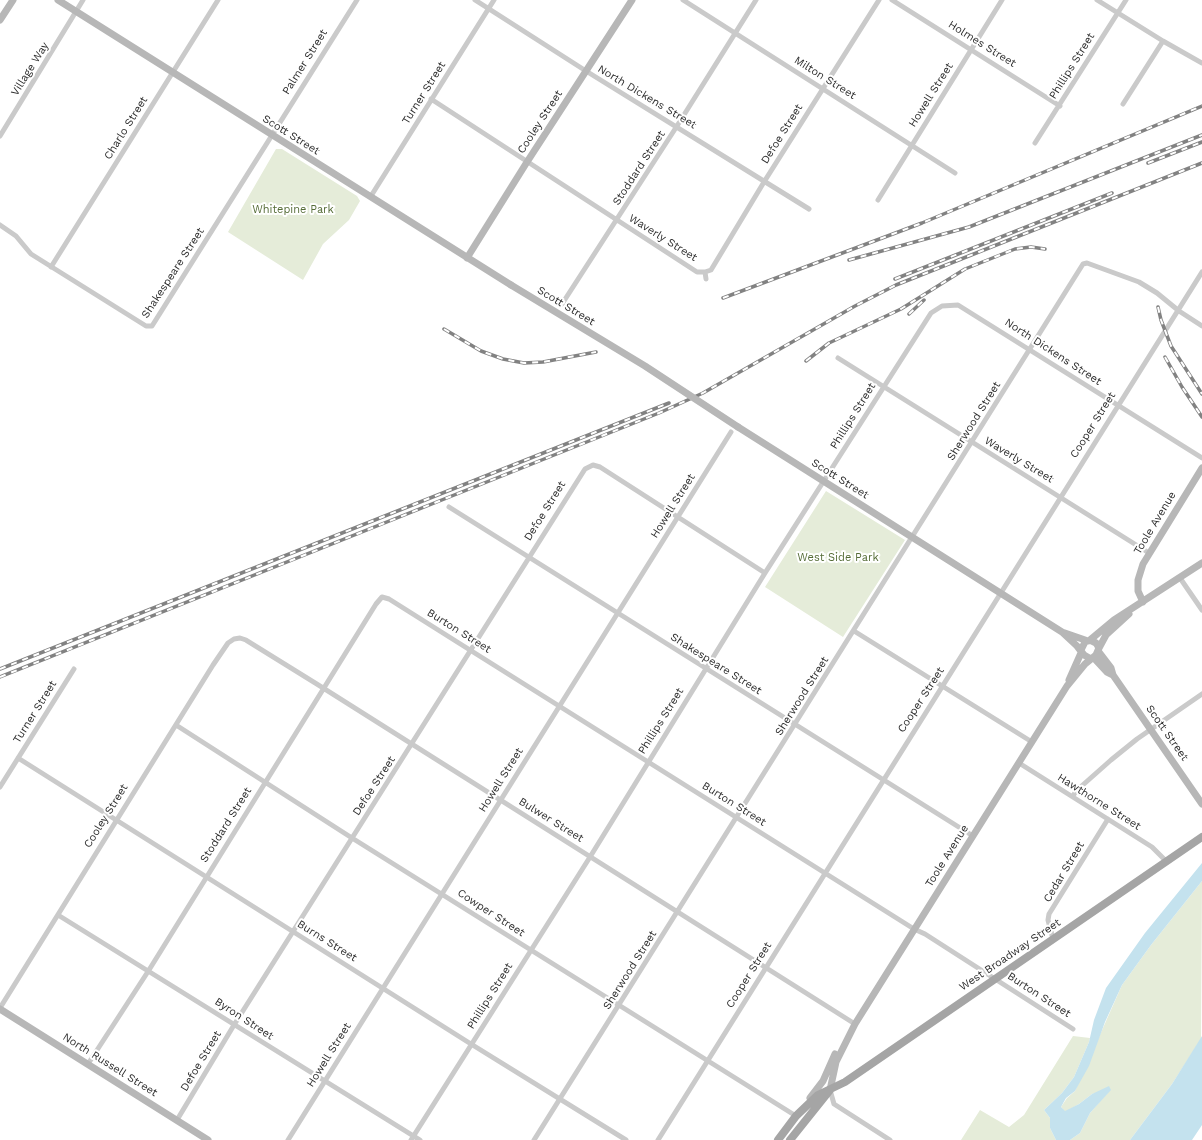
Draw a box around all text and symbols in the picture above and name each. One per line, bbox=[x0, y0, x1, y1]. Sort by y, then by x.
street label: Holmes Street bbox=[946, 18, 1018, 70]
street label: Palmer Street bbox=[280, 27, 330, 97]
street label: Phillips Street bbox=[1046, 30, 1098, 102]
street label: Village Way bbox=[8, 40, 52, 98]
street label: Milton Street bbox=[792, 54, 858, 102]
street label: Turner Street bbox=[399, 59, 449, 127]
street label: Howell Street bbox=[906, 60, 956, 130]
street label: North Dickens Street bbox=[595, 62, 699, 132]
street label: Cooley Street bbox=[515, 88, 565, 156]
street label: Charlo Street bbox=[101, 94, 151, 162]
street label: Defoe Street bbox=[758, 102, 806, 166]
street label: Scott Street bbox=[260, 112, 322, 158]
street label: Stoddard Street bbox=[610, 128, 668, 208]
park label: Whitepine Park bbox=[252, 203, 334, 217]
street label: Waverly Street bbox=[626, 212, 700, 264]
street label: Shakespeare Street bbox=[139, 225, 207, 321]
street label: Scott Street bbox=[535, 284, 597, 328]
street label: North Dickens Street bbox=[1002, 316, 1104, 388]
street label: Sherwood Street bbox=[944, 379, 1004, 463]
street label: Phillips Street bbox=[827, 380, 879, 452]
street label: Cooper Street bbox=[1067, 390, 1119, 460]
street label: Waverly Street bbox=[982, 434, 1056, 486]
street label: Scott Street bbox=[809, 456, 871, 502]
street label: Howell Street bbox=[648, 471, 698, 541]
street label: Defoe Street bbox=[521, 479, 569, 543]
street label: Toole Avenue bbox=[1131, 489, 1179, 557]
park label: West Side Park bbox=[797, 551, 879, 565]
street label: Burton Street bbox=[425, 606, 493, 656]
street label: Shakespeare Street bbox=[668, 631, 764, 697]
street label: Sherwood Street bbox=[772, 654, 832, 738]
street label: Cooper Street bbox=[895, 665, 947, 735]
street label: Turner Street bbox=[10, 678, 60, 746]
street label: Phillips Street bbox=[635, 685, 687, 757]
street label: Scott Street bbox=[1143, 703, 1191, 763]
street label: Howell Street bbox=[476, 745, 526, 815]
street label: Defoe Street bbox=[350, 754, 398, 818]
street label: Hawthorne Street bbox=[1055, 771, 1143, 833]
street label: Burton Street bbox=[700, 779, 768, 829]
street label: Cooley Street bbox=[81, 782, 131, 850]
street label: Stoddard Street bbox=[198, 785, 254, 865]
street label: Bulwer Street bbox=[516, 795, 586, 845]
street label: Toole Avenue bbox=[923, 822, 971, 890]
street label: Cedar Street bbox=[1041, 839, 1087, 905]
street label: Cowper Street bbox=[455, 886, 527, 940]
street label: West Broadway Street bbox=[957, 916, 1063, 994]
street label: Burns Street bbox=[295, 917, 359, 965]
street label: Sherwood Street bbox=[600, 928, 660, 1012]
street label: Cooper Street bbox=[723, 940, 775, 1010]
street label: Phillips Street bbox=[464, 960, 516, 1032]
street label: Burton Street bbox=[1005, 970, 1073, 1020]
street label: Byron Street bbox=[212, 995, 276, 1043]
street label: Howell Street bbox=[304, 1020, 354, 1090]
street label: Defoe Street bbox=[178, 1028, 224, 1094]
street label: North Russell Street bbox=[60, 1030, 160, 1100]

